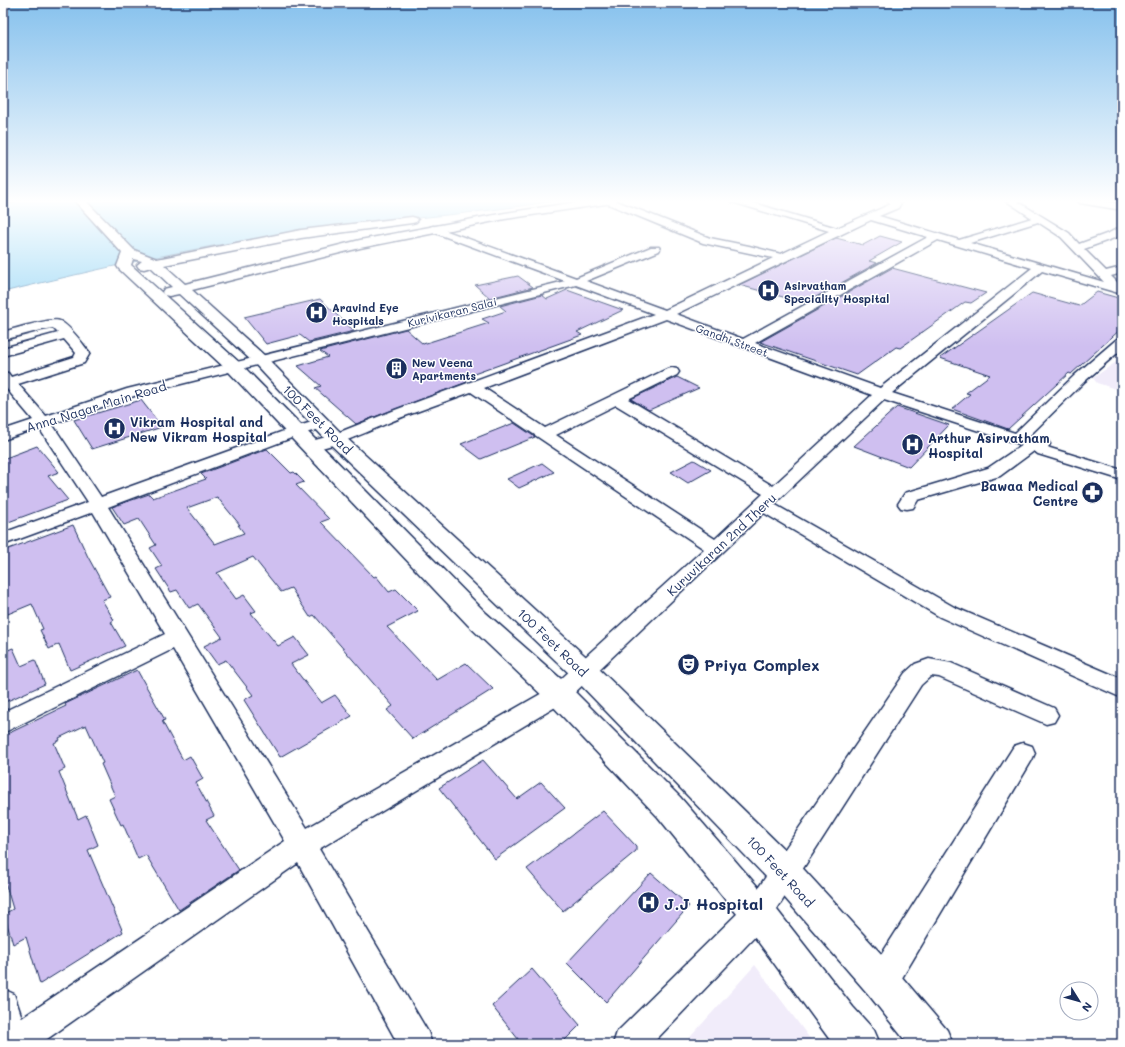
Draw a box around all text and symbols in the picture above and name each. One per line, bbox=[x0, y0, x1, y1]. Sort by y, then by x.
hospital icon: Asirvatham Speciality Hospital bbox=[756, 278, 782, 304]
place label: Asirvatham Speciality Hospital bbox=[784, 278, 889, 306]
street label: Kurivikaran Salai bbox=[406, 294, 498, 330]
hospital icon: Aravind Eye Hospitals bbox=[303, 300, 329, 326]
place label: Aravind Eye Hospitals bbox=[332, 300, 399, 328]
street label: Gandhi Street bbox=[694, 320, 770, 360]
building icon: New Veena Apartments bbox=[383, 355, 409, 381]
place label: New Veena Apartments bbox=[412, 355, 476, 383]
street label: Anna Nagar Main Road bbox=[24, 377, 168, 435]
street label: 100 Feet Road bbox=[280, 381, 356, 457]
place label: Vikram Hospital and New Vikram Hospital bbox=[130, 413, 267, 445]
hospital icon: Vikram Hospital and New Vikram Hospital bbox=[102, 415, 128, 441]
place label: Arthur Asirvatham Hospital bbox=[928, 429, 1050, 461]
hospital icon: Arthur Asirvatham Hospital bbox=[899, 431, 925, 457]
place label: Bawaa Medical Centre bbox=[980, 477, 1078, 509]
pharmacy icon: Bawaa Medical Centre bbox=[1080, 479, 1106, 505]
street label: Kuruvikaran 2nd Theru bbox=[663, 489, 779, 599]
street label: 100 Feet Road bbox=[514, 604, 592, 680]
theatre icon: Priya Complex bbox=[675, 651, 701, 677]
place label: Priya Complex bbox=[704, 654, 820, 675]
street label: 100 Feet Road bbox=[744, 832, 818, 910]
hospital icon: J.J Hospital bbox=[636, 890, 662, 916]
place label: J.J Hospital bbox=[664, 893, 763, 914]
north arrow bbox=[1059, 981, 1099, 1021]
text: N bbox=[1079, 999, 1096, 1015]

